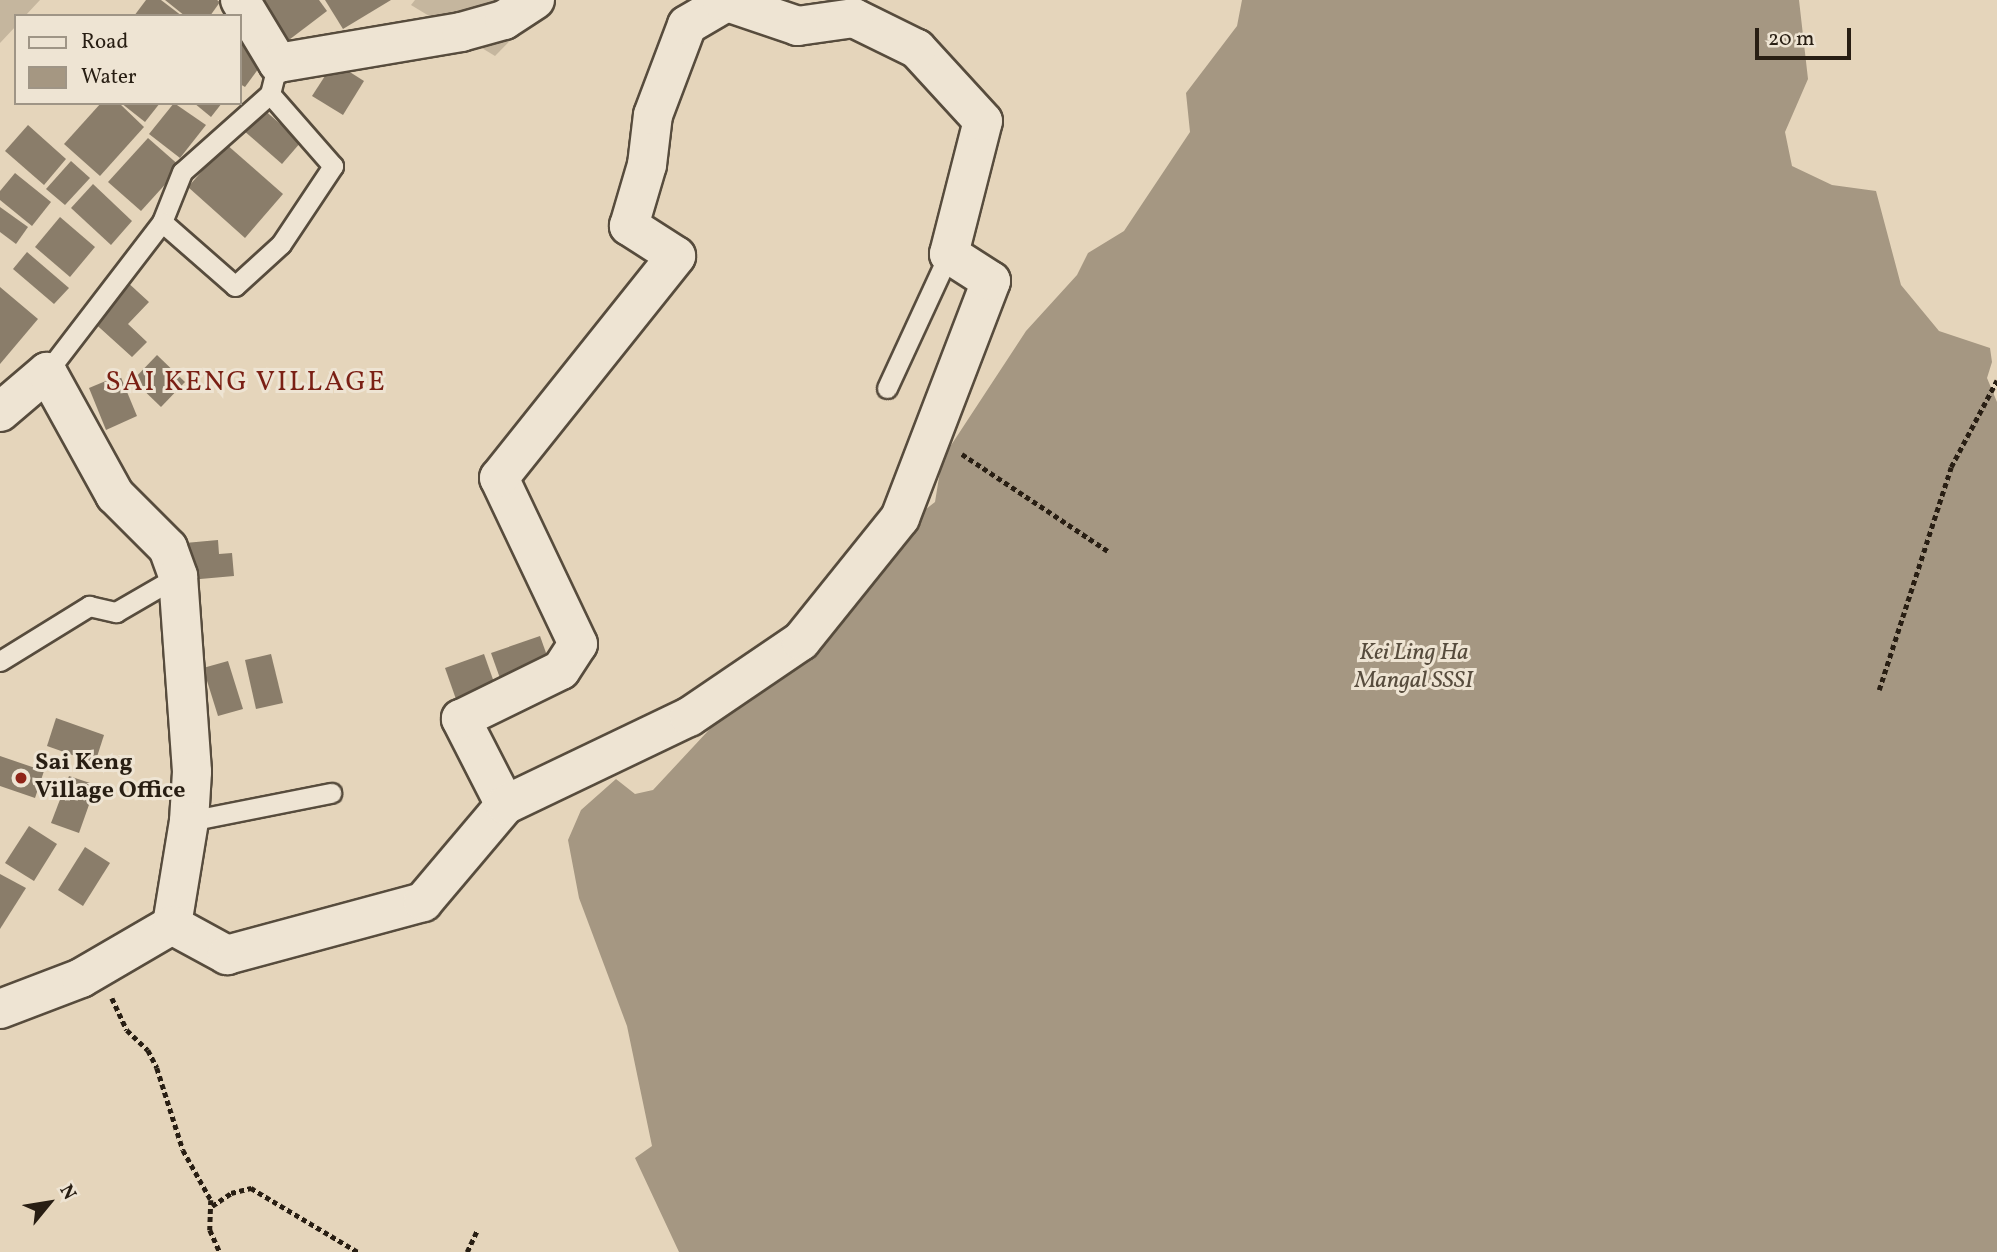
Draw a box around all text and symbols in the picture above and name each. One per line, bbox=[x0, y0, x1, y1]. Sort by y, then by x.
legend bbox=[14, 14, 242, 105]
scale bar bbox=[1759, 14, 1855, 58]
text: 20 m bbox=[1768, 25, 1814, 54]
text: Road bbox=[81, 28, 128, 57]
text: Water bbox=[81, 63, 137, 92]
district label: SAI KENG VILLAGE bbox=[107, 366, 385, 400]
park label: Kei Ling Ha Mangal SSSI bbox=[1355, 640, 1473, 696]
place label: Sai Keng Village Office bbox=[35, 750, 185, 806]
marker: Sai Keng Village Office bbox=[13, 770, 29, 786]
north arrow bbox=[14, 1168, 84, 1238]
text: N bbox=[52, 1180, 82, 1205]

